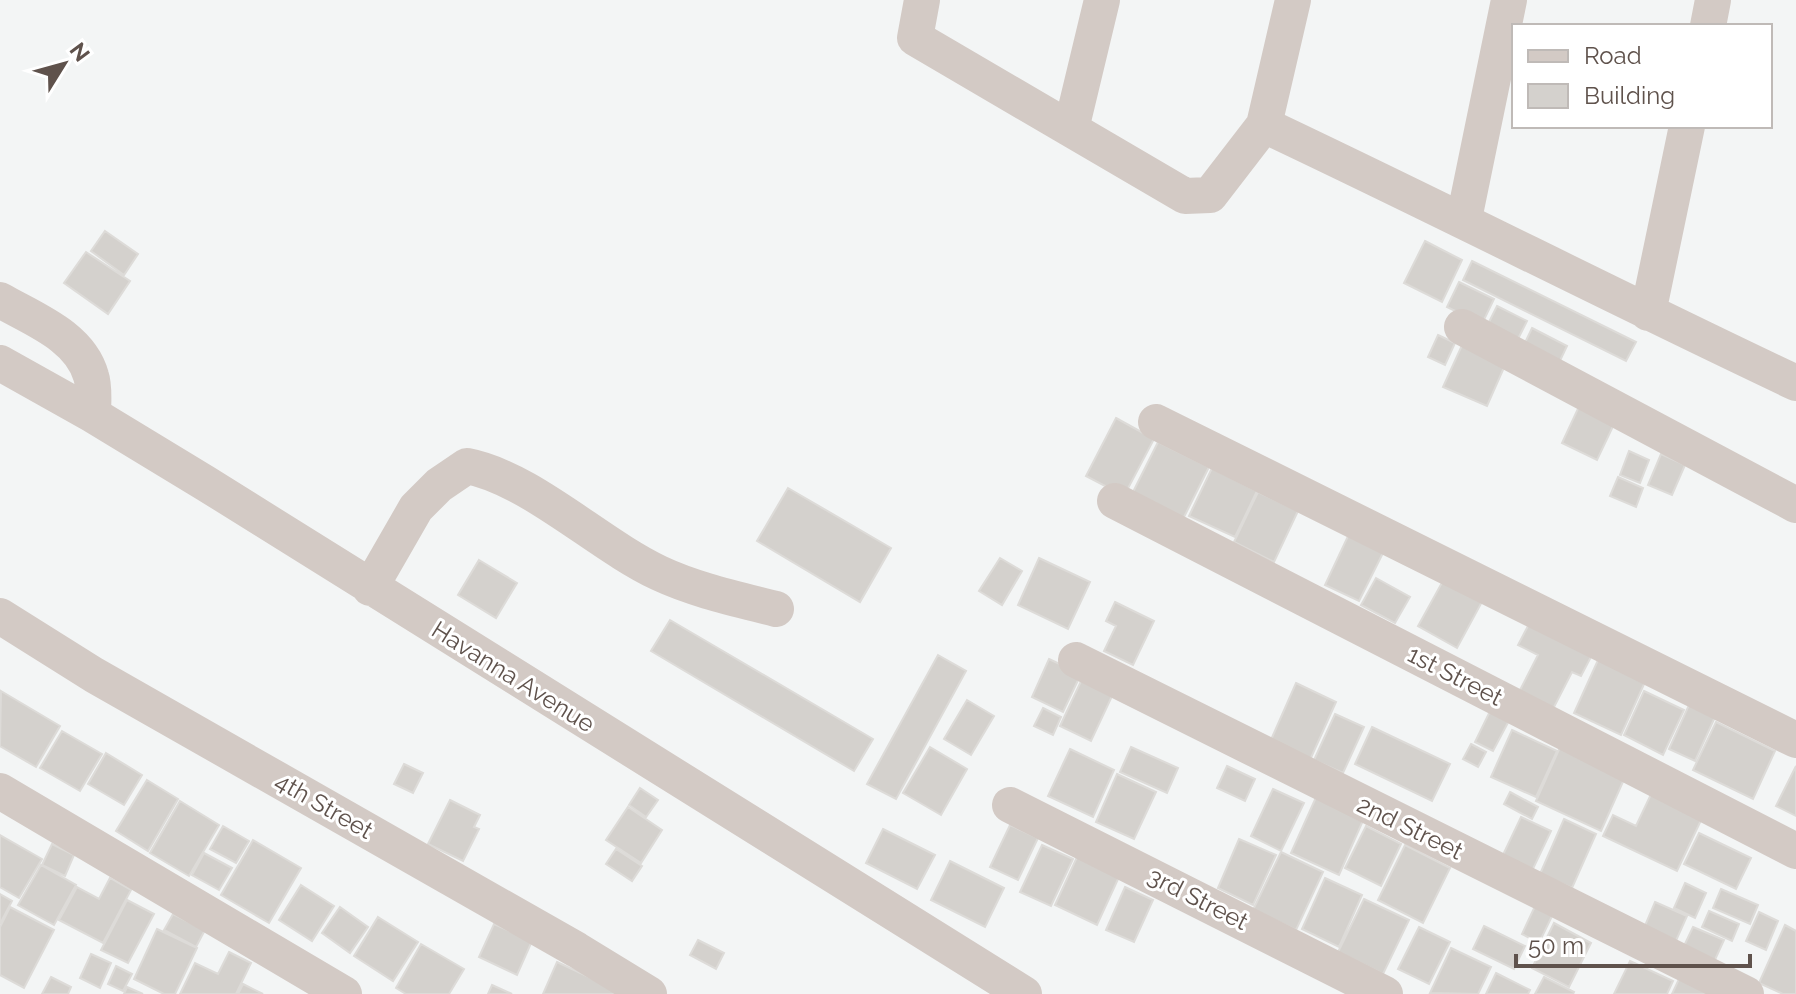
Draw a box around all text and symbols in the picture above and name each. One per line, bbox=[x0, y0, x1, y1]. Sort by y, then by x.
north arrow bbox=[24, 24, 104, 104]
legend bbox=[1512, 24, 1772, 128]
text: N bbox=[65, 37, 95, 66]
text: Road bbox=[1584, 41, 1642, 70]
text: Building bbox=[1584, 81, 1675, 110]
street label: Havanna Avenue bbox=[426, 615, 600, 738]
street label: 1st Street bbox=[1403, 639, 1508, 712]
street label: 4th Street bbox=[270, 766, 378, 845]
street label: 2nd Street bbox=[1353, 790, 1468, 866]
street label: 3rd Street bbox=[1143, 861, 1253, 936]
scale bar bbox=[1516, 918, 1750, 968]
text: 50 m bbox=[1528, 931, 1584, 960]

